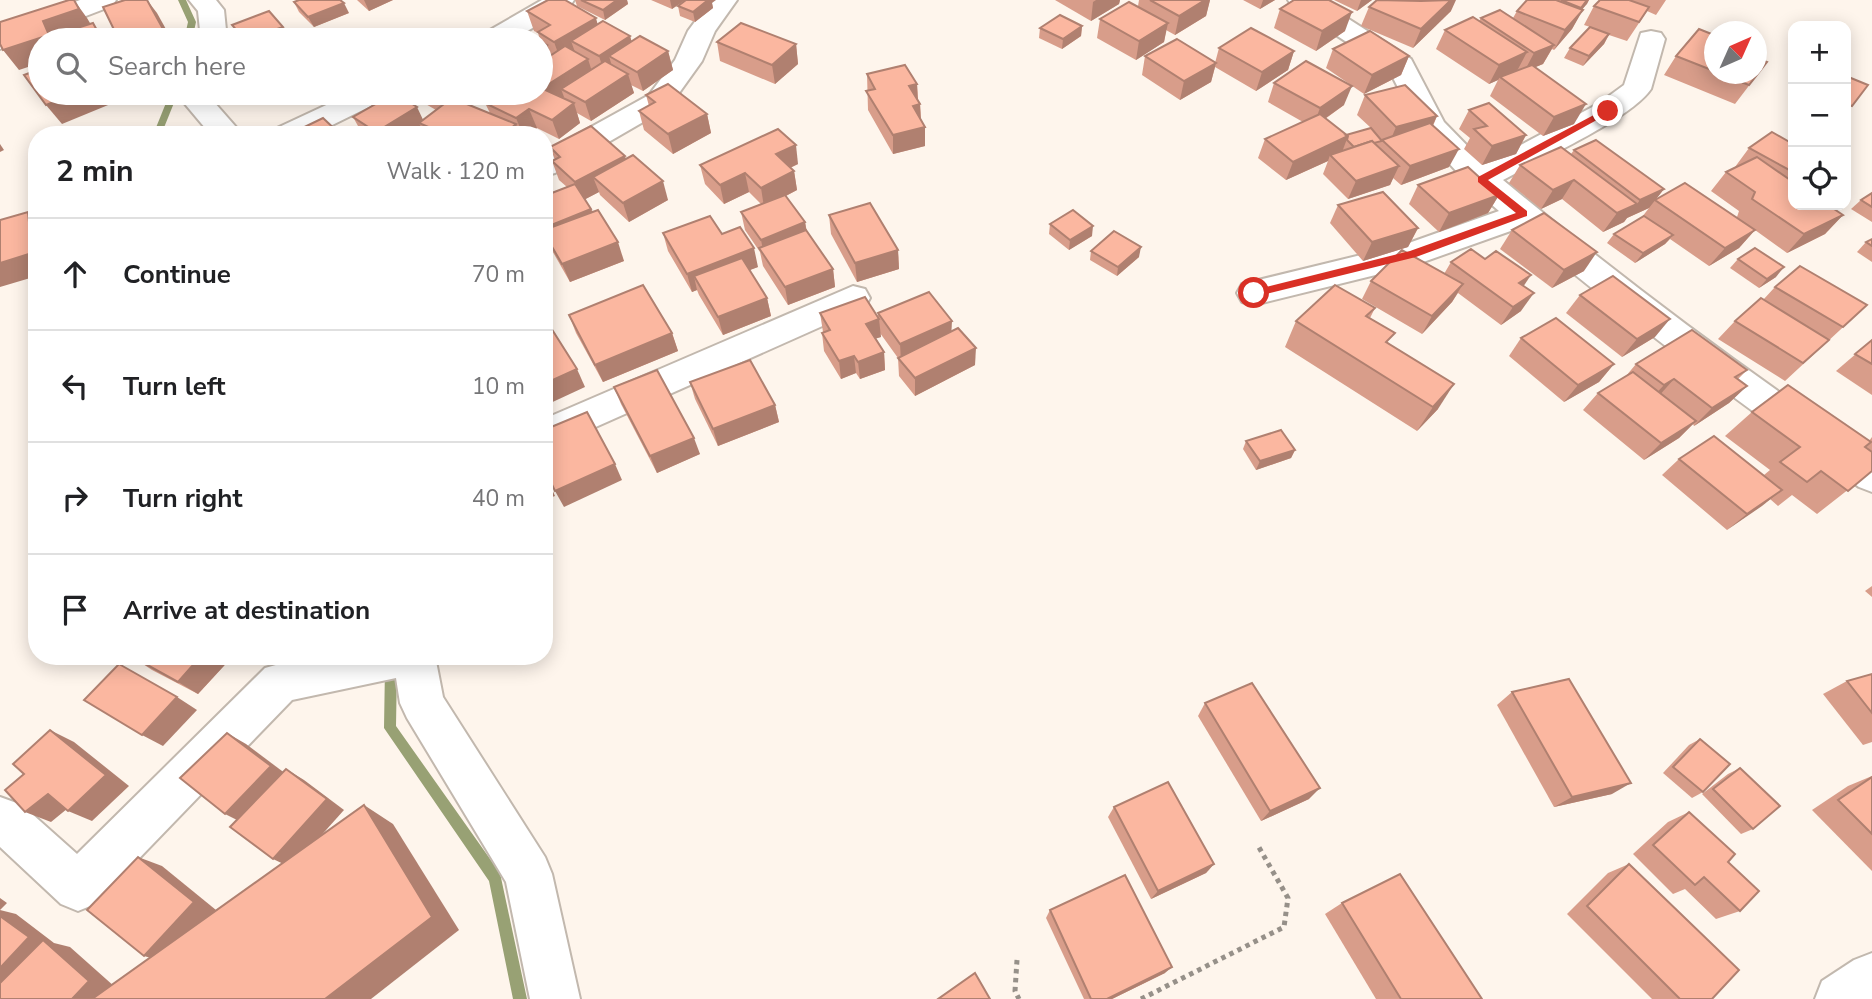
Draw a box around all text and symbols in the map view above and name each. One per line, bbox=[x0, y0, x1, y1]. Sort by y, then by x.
north arrow bbox=[1704, 21, 1767, 84]
map controls bbox=[1788, 21, 1851, 210]
button: + bbox=[1788, 21, 1851, 84]
search box bbox=[28, 28, 553, 105]
icon: search bbox=[52, 48, 90, 86]
text: Search here bbox=[108, 49, 246, 84]
button: − bbox=[1788, 84, 1851, 147]
route end bbox=[1592, 95, 1623, 126]
button: locate bbox=[1788, 147, 1851, 210]
text: 2 min bbox=[56, 151, 134, 192]
text: Walk · 120 m bbox=[386, 156, 525, 187]
icon: ahead bbox=[56, 255, 94, 293]
text: Continue bbox=[123, 257, 231, 292]
text: 70 m bbox=[472, 259, 525, 290]
route start bbox=[1238, 277, 1269, 308]
icon: left bbox=[56, 367, 94, 405]
text: Turn left bbox=[123, 369, 226, 404]
text: 10 m bbox=[472, 371, 525, 402]
icon: right bbox=[56, 479, 94, 517]
text: Turn right bbox=[123, 481, 242, 516]
text: 40 m bbox=[472, 483, 525, 514]
icon: arrive bbox=[56, 591, 94, 629]
text: Arrive at destination bbox=[123, 593, 370, 628]

